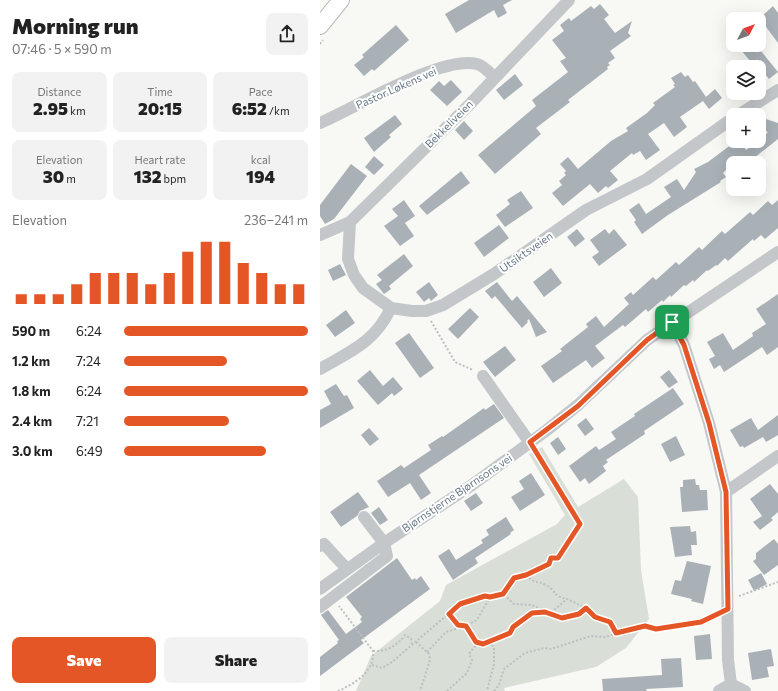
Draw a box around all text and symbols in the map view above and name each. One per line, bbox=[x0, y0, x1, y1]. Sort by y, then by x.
text: Morning run bbox=[12, 12, 139, 39]
north arrow bbox=[726, 12, 766, 52]
map controls bbox=[726, 12, 766, 196]
button: share bbox=[266, 13, 308, 55]
text: 07:46 · 5 × 590 m bbox=[12, 41, 112, 57]
button: layers bbox=[726, 60, 766, 100]
street label: Pastor Løkens vei bbox=[353, 64, 438, 111]
text: Distance bbox=[37, 85, 81, 98]
text: Time bbox=[147, 85, 173, 98]
text: Pace bbox=[249, 85, 273, 98]
street label: Bekkeliveien bbox=[422, 97, 475, 150]
text: 2.95 bbox=[33, 98, 68, 119]
text: 20:15 bbox=[138, 98, 182, 119]
text: 6:52 bbox=[232, 98, 267, 119]
text: km bbox=[68, 104, 86, 117]
text: /km bbox=[267, 104, 290, 117]
button: + bbox=[726, 108, 766, 148]
text: Elevation bbox=[36, 153, 83, 166]
text: Heart rate bbox=[134, 153, 186, 166]
text: kcal bbox=[251, 153, 271, 166]
button: − bbox=[726, 156, 766, 196]
text: 30 bbox=[43, 166, 64, 187]
text: 132 bbox=[134, 166, 161, 187]
text: 194 bbox=[246, 166, 275, 187]
text: m bbox=[64, 172, 76, 185]
text: bpm bbox=[161, 172, 186, 185]
text: Elevation bbox=[12, 212, 67, 228]
text: 236–241 m bbox=[244, 212, 308, 228]
street label: Utsiktsveien bbox=[497, 229, 555, 275]
pin bbox=[655, 305, 689, 339]
icon: arrive bbox=[661, 311, 683, 333]
text: 590 m bbox=[12, 323, 50, 339]
text: 6:24 bbox=[76, 323, 102, 339]
text: 1.2 km bbox=[12, 353, 50, 369]
text: 7:24 bbox=[76, 353, 101, 369]
text: 1.8 km bbox=[12, 383, 50, 399]
text: 6:24 bbox=[76, 383, 102, 399]
text: 2.4 km bbox=[12, 413, 52, 429]
text: 7:21 bbox=[76, 413, 99, 429]
text: 3.0 km bbox=[12, 443, 53, 459]
text: 6:49 bbox=[76, 443, 103, 459]
street label: Bjørnstjerne Bjørnsons vei bbox=[399, 451, 514, 534]
button: Save bbox=[12, 637, 156, 683]
button: Share bbox=[164, 637, 308, 683]

